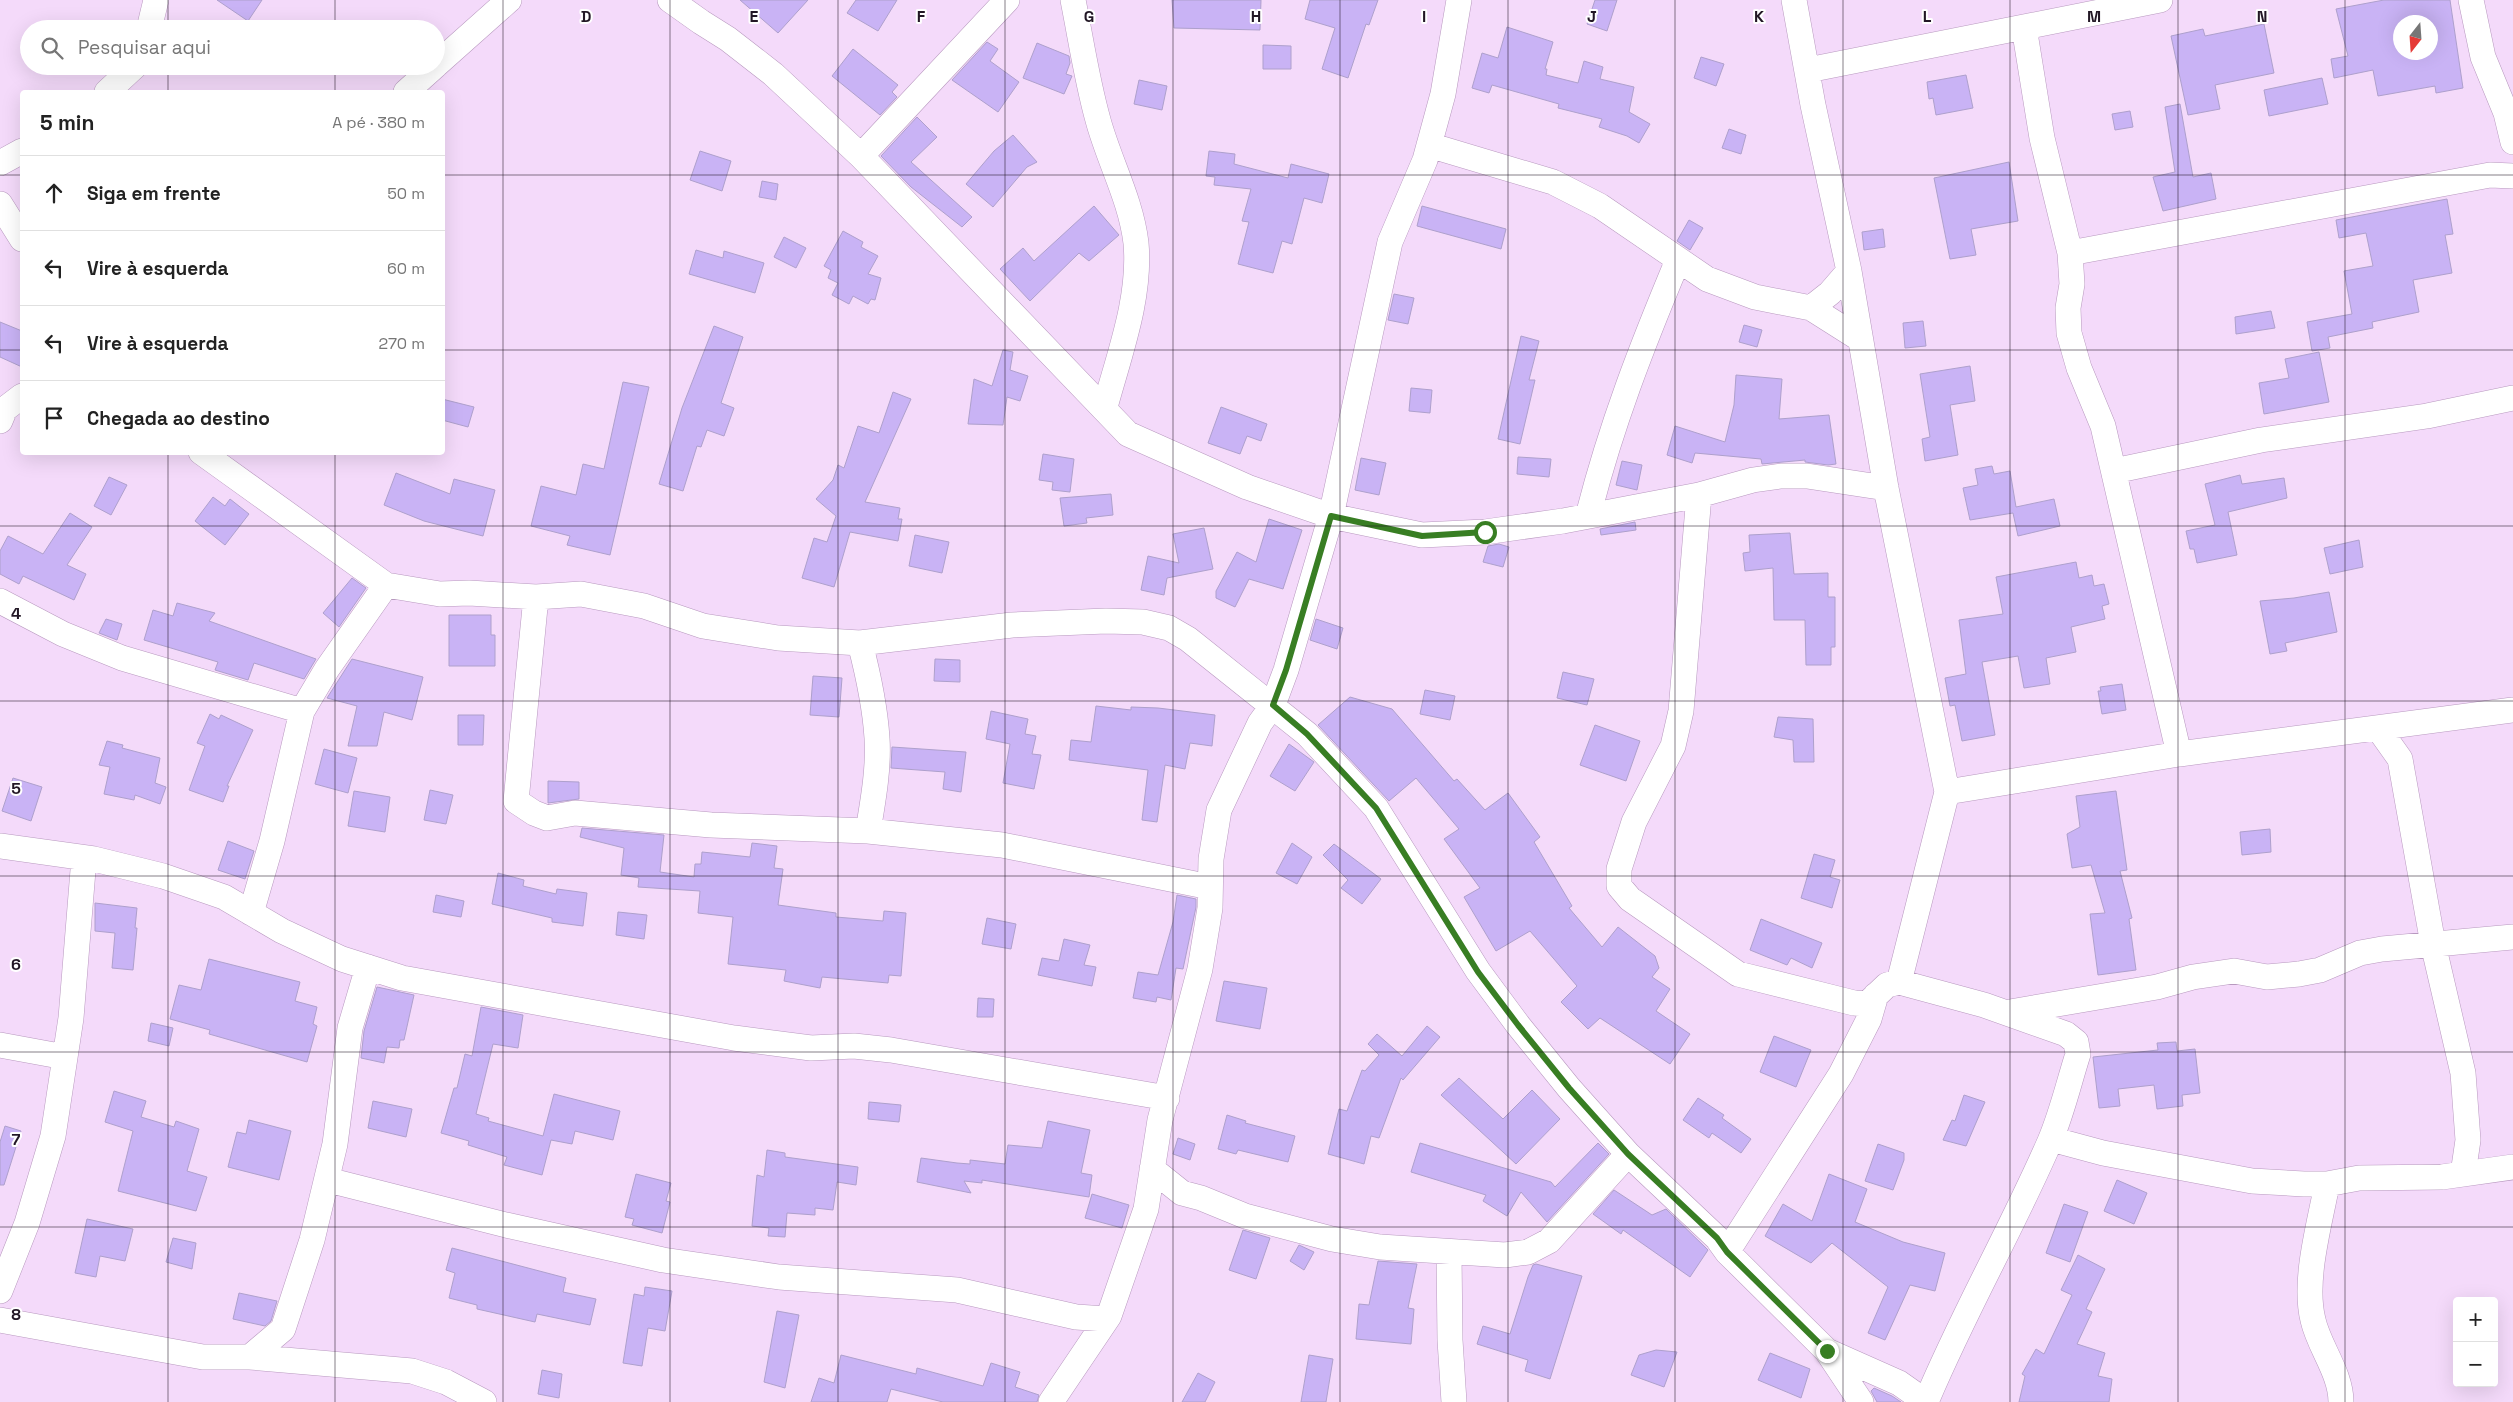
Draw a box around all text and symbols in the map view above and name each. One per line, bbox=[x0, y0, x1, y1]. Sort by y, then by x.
text: D bbox=[581, 6, 591, 27]
text: E bbox=[750, 6, 759, 27]
text: F bbox=[917, 6, 926, 27]
text: G bbox=[1084, 6, 1094, 27]
text: H bbox=[1251, 6, 1261, 27]
text: I bbox=[1422, 6, 1426, 27]
text: J bbox=[1587, 6, 1597, 27]
text: K bbox=[1754, 6, 1764, 27]
text: L bbox=[1923, 6, 1932, 27]
text: M bbox=[2087, 6, 2101, 27]
text: N bbox=[2257, 6, 2267, 27]
north arrow bbox=[2393, 15, 2438, 60]
search box bbox=[20, 20, 445, 75]
icon: search bbox=[38, 34, 66, 62]
text: Pesquisar aqui bbox=[78, 35, 211, 60]
text: 5 min bbox=[40, 109, 94, 136]
text: A pé · 380 m bbox=[332, 112, 425, 133]
icon: ahead bbox=[40, 179, 68, 207]
text: Siga em frente bbox=[87, 181, 221, 206]
text: 50 m bbox=[387, 183, 425, 204]
icon: left bbox=[40, 254, 68, 282]
text: Vire à esquerda bbox=[87, 256, 229, 281]
text: 60 m bbox=[387, 258, 425, 279]
icon: left bbox=[40, 329, 68, 357]
text: Vire à esquerda bbox=[87, 331, 229, 356]
text: 270 m bbox=[378, 333, 425, 354]
icon: arrive bbox=[40, 404, 68, 432]
text: Chegada ao destino bbox=[87, 406, 270, 431]
route start bbox=[1474, 521, 1497, 544]
text: 4 bbox=[11, 603, 21, 624]
text: 5 bbox=[11, 778, 21, 799]
text: 6 bbox=[11, 954, 21, 975]
text: 7 bbox=[12, 1129, 21, 1150]
map controls bbox=[2453, 1297, 2498, 1387]
button: + bbox=[2453, 1297, 2498, 1342]
text: 8 bbox=[11, 1304, 21, 1325]
route end bbox=[1816, 1340, 1839, 1363]
button: − bbox=[2453, 1342, 2498, 1387]

